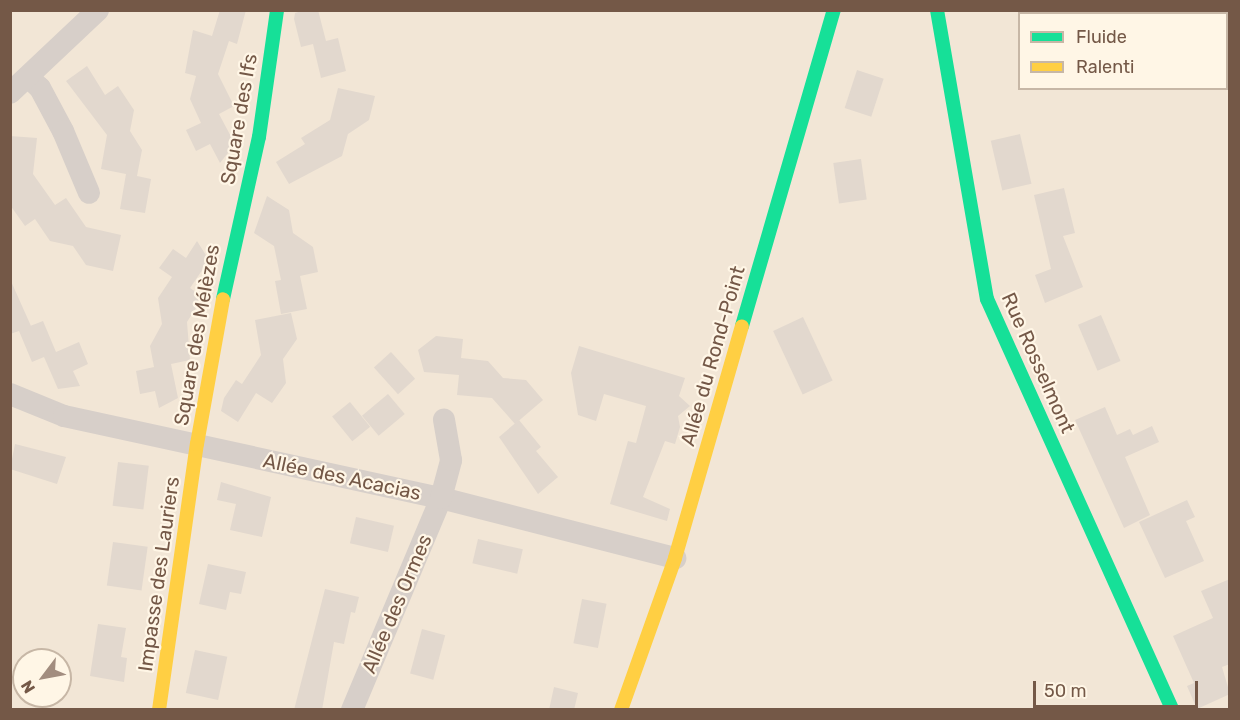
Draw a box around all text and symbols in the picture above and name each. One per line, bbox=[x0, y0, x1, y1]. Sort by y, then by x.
legend bbox=[1018, 12, 1228, 90]
text: Fluide bbox=[1076, 26, 1127, 48]
street label: Square des Ifs bbox=[216, 52, 262, 186]
text: Ralenti bbox=[1076, 56, 1134, 78]
street label: Square des Mélèzes bbox=[169, 242, 225, 428]
street label: Allée du Rond-Point bbox=[676, 263, 750, 449]
street label: Rue Rosselmont bbox=[996, 289, 1080, 437]
street label: Allée des Acacias bbox=[261, 449, 423, 505]
street label: Impasse des Lauriers bbox=[133, 475, 185, 673]
street label: Allée des Ormes bbox=[357, 531, 437, 677]
north arrow bbox=[12, 648, 72, 708]
scale bar bbox=[1036, 669, 1201, 707]
text: N bbox=[17, 677, 39, 697]
text: 50 m bbox=[1044, 680, 1087, 702]

